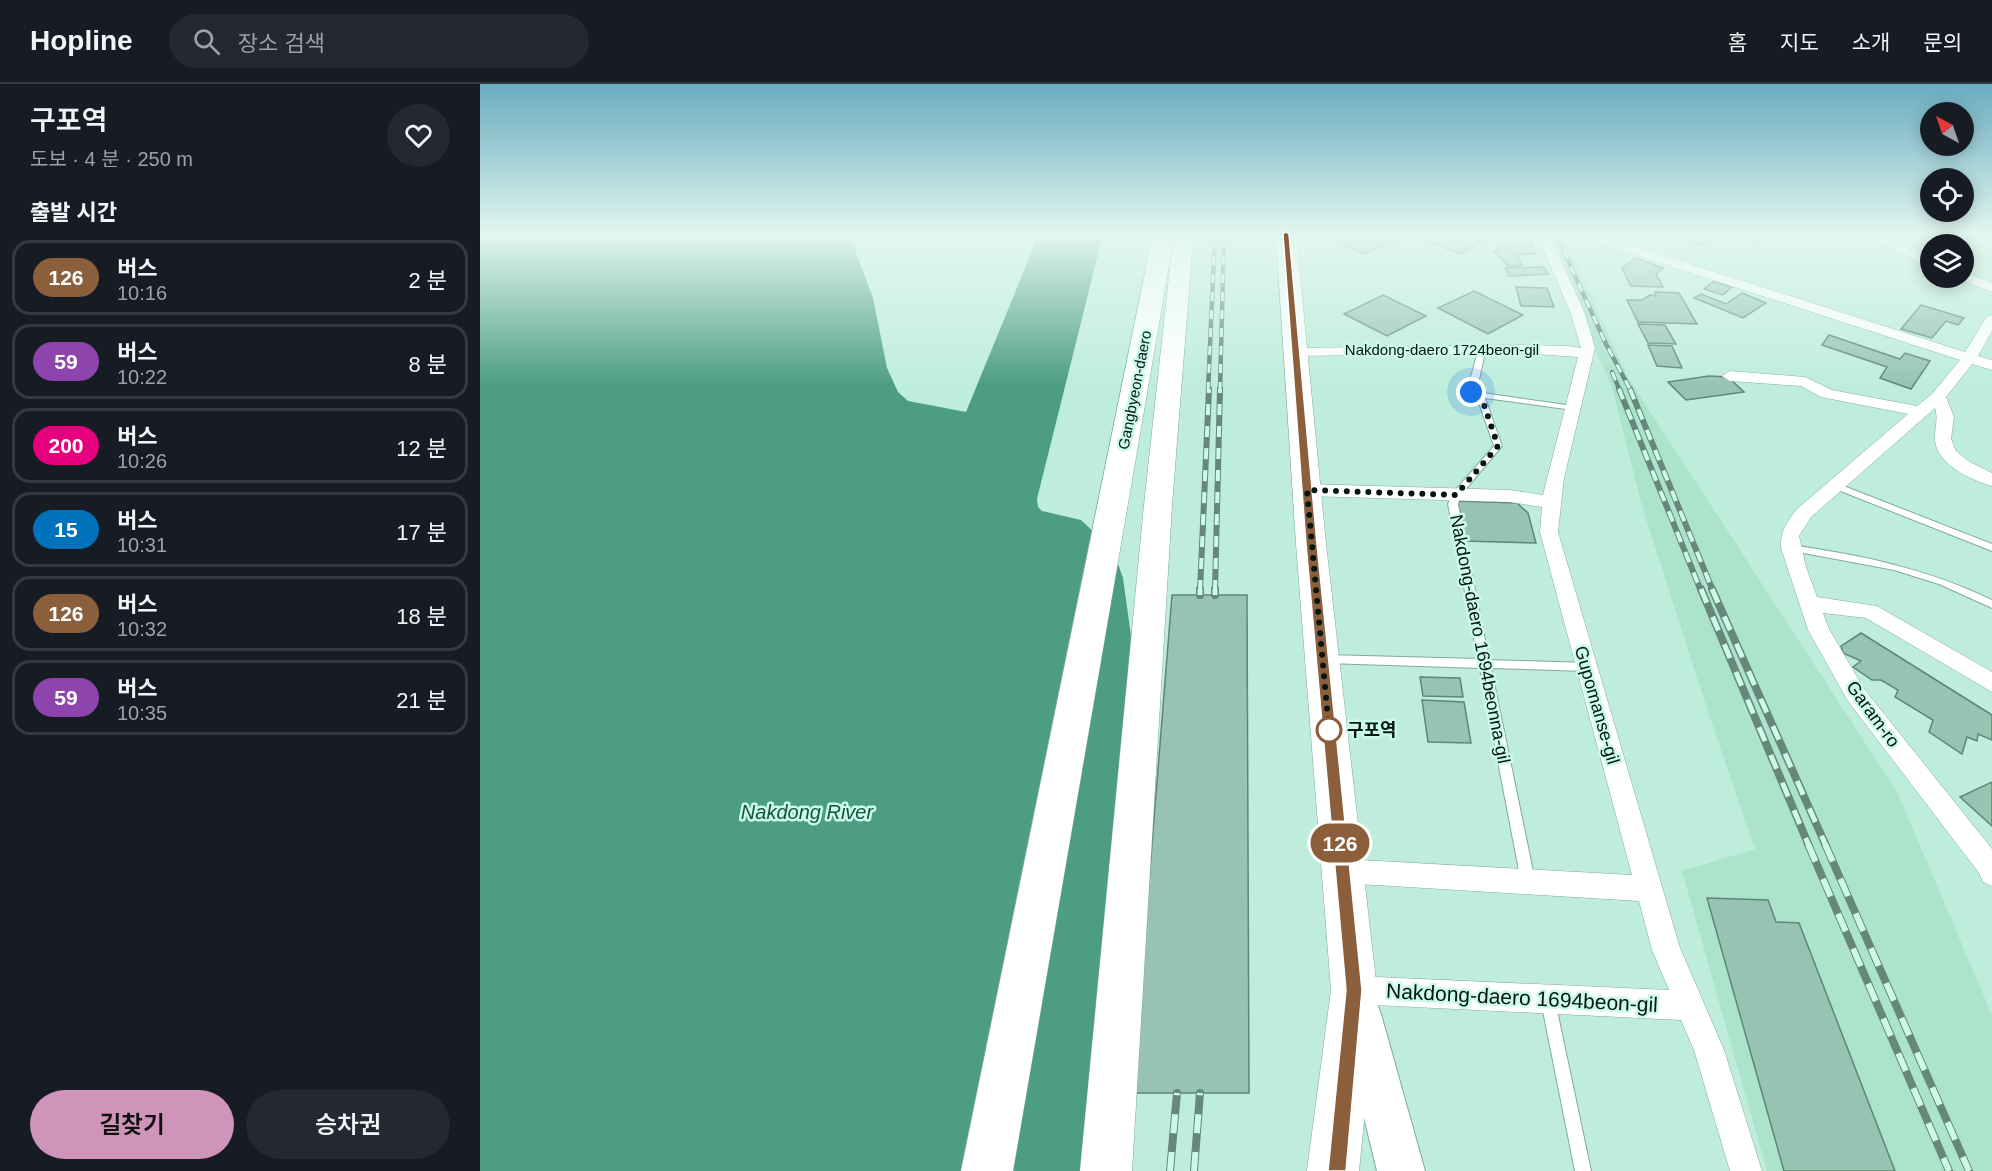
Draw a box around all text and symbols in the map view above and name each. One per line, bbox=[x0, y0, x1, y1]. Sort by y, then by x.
search box bbox=[169, 14, 589, 68]
text: Hopline bbox=[30, 25, 133, 56]
icon: search bbox=[190, 25, 223, 58]
text: 장소 검색 bbox=[238, 31, 325, 56]
text: 홈 bbox=[1728, 31, 1747, 54]
text: 지도 bbox=[1780, 31, 1819, 54]
text: 소개 bbox=[1852, 31, 1890, 54]
text: 문의 bbox=[1923, 31, 1962, 54]
north arrow bbox=[1920, 102, 1974, 156]
map controls bbox=[1920, 102, 1974, 288]
button: heart bbox=[387, 104, 450, 167]
text: 구포역 bbox=[30, 105, 107, 136]
text: 도보 · 4 분 · 250 m bbox=[30, 148, 193, 170]
button: locate bbox=[1920, 168, 1974, 222]
text: 출발 시간 bbox=[30, 200, 117, 225]
button: layers bbox=[1920, 234, 1974, 288]
text: 버스 bbox=[117, 256, 157, 281]
text: 126 bbox=[48, 266, 84, 289]
text: 2 분 bbox=[408, 268, 447, 293]
text: 10:16 bbox=[117, 282, 167, 304]
street label: Gangbyeon-daero bbox=[1115, 329, 1154, 451]
text: 버스 bbox=[117, 340, 157, 365]
street label: Nakdong-daero 1724beon-gil bbox=[1345, 341, 1539, 358]
text: 59 bbox=[54, 350, 78, 373]
text: 8 분 bbox=[408, 352, 447, 377]
text: 10:22 bbox=[117, 366, 167, 388]
your location bbox=[1456, 377, 1486, 407]
text: 버스 bbox=[117, 424, 157, 449]
text: 200 bbox=[48, 434, 84, 457]
text: 12 분 bbox=[396, 436, 447, 461]
text: 10:26 bbox=[117, 450, 167, 472]
text: 버스 bbox=[117, 508, 157, 533]
street label: Nakdong-daero 1694beonna-gil bbox=[1446, 513, 1514, 765]
text: 15 bbox=[54, 518, 78, 541]
text: 17 분 bbox=[396, 520, 447, 545]
text: 10:31 bbox=[117, 534, 167, 556]
text: 버스 bbox=[117, 592, 157, 617]
text: 126 bbox=[48, 602, 84, 625]
text: 18 분 bbox=[396, 604, 447, 629]
text: 10:32 bbox=[117, 618, 167, 640]
street label: Gupomanse-gil bbox=[1571, 644, 1623, 766]
text: 버스 bbox=[117, 676, 157, 701]
street label: Garam-ro bbox=[1842, 677, 1904, 751]
text: 59 bbox=[54, 686, 78, 709]
text: 21 분 bbox=[396, 688, 447, 713]
text: 10:35 bbox=[117, 702, 167, 724]
marker: 구포역 bbox=[1316, 717, 1342, 743]
place label: 구포역 bbox=[1347, 720, 1397, 740]
water label: Nakdong River bbox=[741, 801, 874, 823]
line badge: 126 bbox=[1306, 824, 1374, 862]
text: 126 bbox=[1322, 832, 1358, 855]
street label: Nakdong-daero 1694beon-gil bbox=[1386, 979, 1658, 1016]
button: 길찾기 bbox=[30, 1090, 234, 1159]
button: 승차권 bbox=[246, 1090, 450, 1159]

